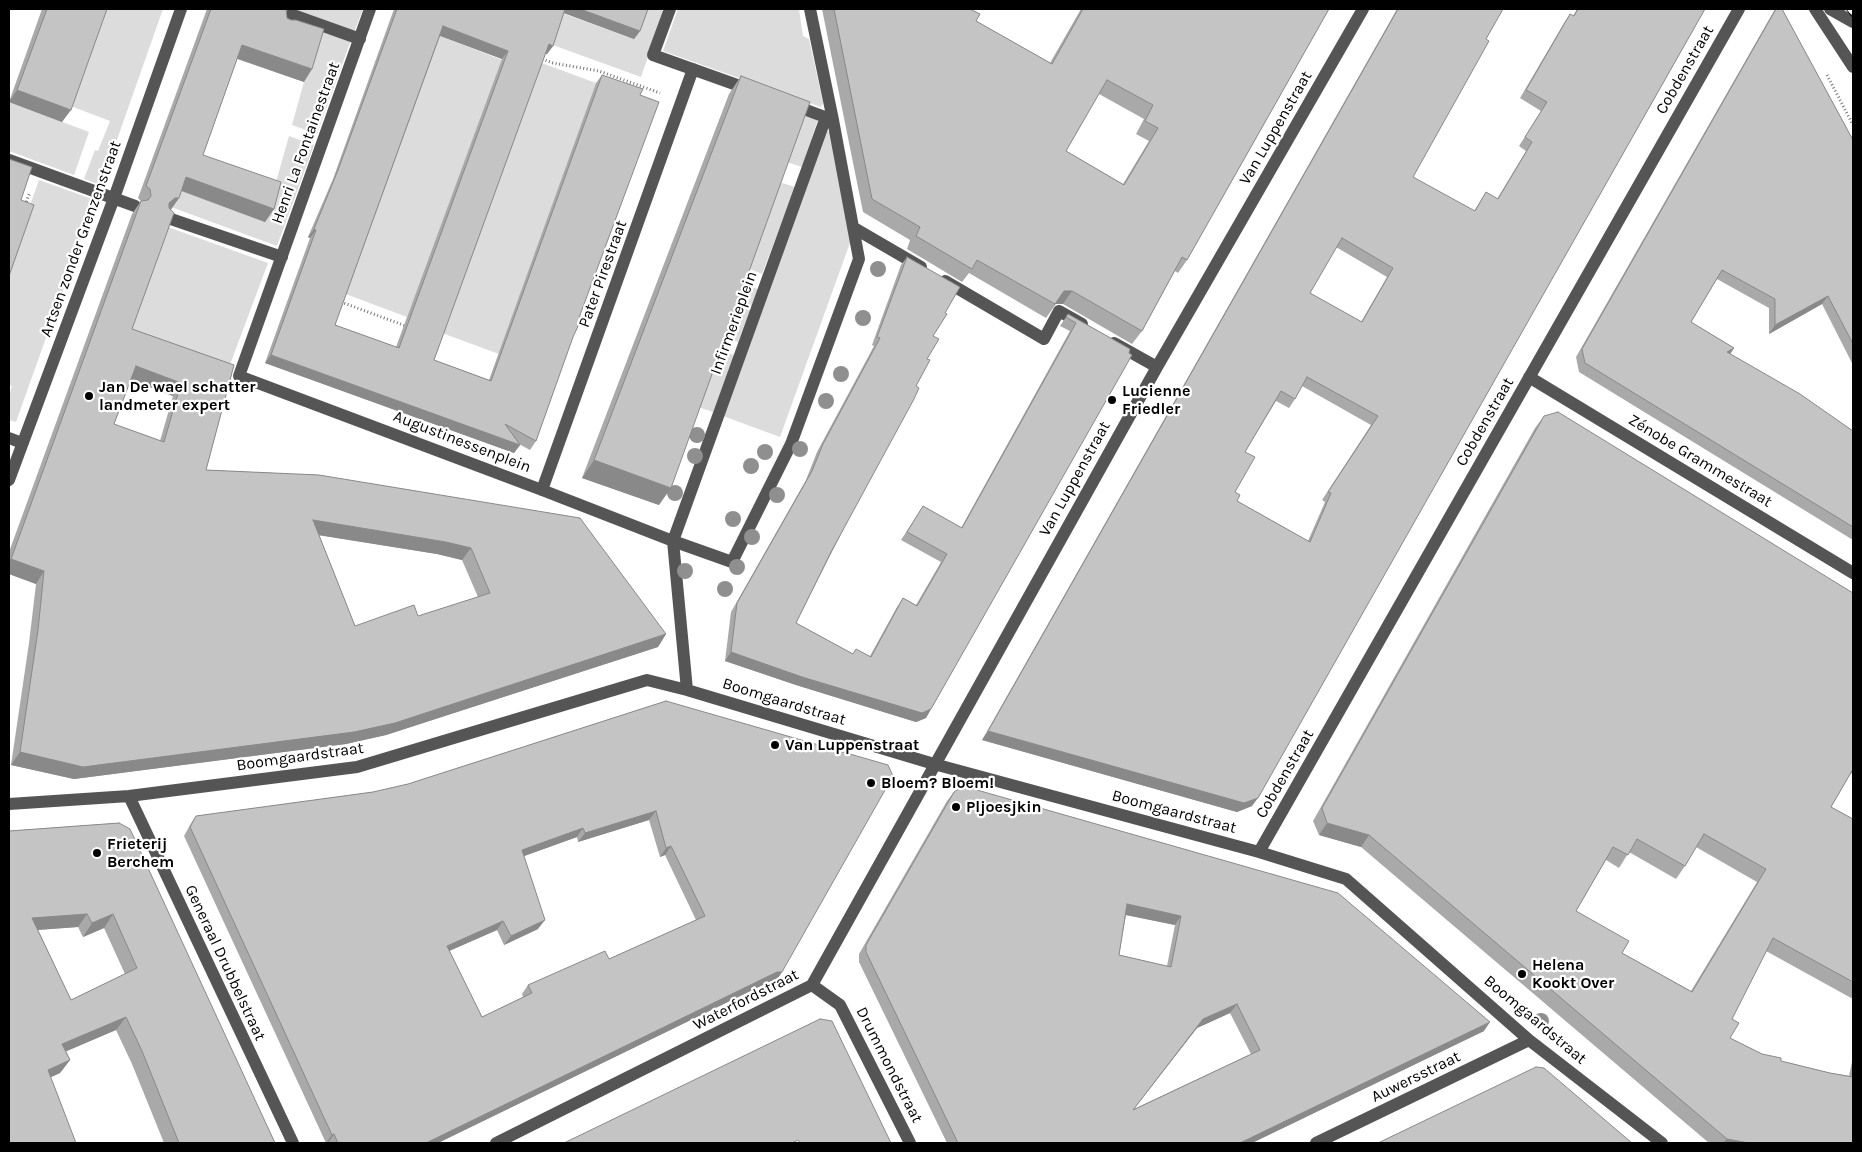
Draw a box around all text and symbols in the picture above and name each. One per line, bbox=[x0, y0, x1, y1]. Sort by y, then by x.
street label: Cobdenstraat bbox=[1652, 22, 1718, 118]
street label: Henri La Fontainestraat bbox=[268, 60, 344, 226]
street label: Van Luppenstraat bbox=[1236, 68, 1316, 188]
street label: Artsen zonder Grenzenstraat bbox=[36, 138, 126, 340]
street label: Pater Pirestraat bbox=[575, 218, 631, 330]
street label: Infirmerieplein bbox=[706, 269, 762, 377]
street label: Cobdenstraat bbox=[1452, 374, 1518, 470]
place label: Jan De wael schatter landmeter expert bbox=[99, 377, 255, 415]
place label: Lucienne Friedler bbox=[1122, 381, 1191, 419]
marker: Jan De wael schatter landmeter expert bbox=[83, 390, 95, 402]
marker: Lucienne Friedler bbox=[1106, 394, 1118, 406]
street label: Augustinessenplein bbox=[390, 407, 534, 477]
street label: Zénobe Grammestraat bbox=[1625, 410, 1775, 512]
street label: Van Luppenstraat bbox=[1035, 418, 1115, 540]
street label: Boomgaardstraat bbox=[720, 674, 848, 730]
street label: Cobdenstraat bbox=[1252, 726, 1318, 822]
place label: Van Luppenstraat bbox=[785, 735, 919, 755]
street label: Boomgaardstraat bbox=[235, 739, 365, 775]
marker: Van Luppenstraat bbox=[769, 739, 781, 751]
place label: Bloem? Bloem! bbox=[881, 773, 994, 793]
marker: Bloem? Bloem! bbox=[865, 777, 877, 789]
street label: Boomgaardstraat bbox=[1110, 786, 1238, 838]
place label: Pljoesjkin bbox=[966, 797, 1042, 817]
marker: Pljoesjkin bbox=[950, 801, 962, 813]
place label: Frieterij Berchem bbox=[107, 834, 174, 872]
marker: Frieterij Berchem bbox=[91, 847, 103, 859]
street label: Generaal Drubbelstraat bbox=[180, 882, 270, 1044]
place label: Helena Kookt Over bbox=[1532, 955, 1614, 993]
street label: Waterfordstraat bbox=[690, 965, 802, 1035]
marker: Helena Kookt Over bbox=[1516, 968, 1528, 980]
street label: Boomgaardstraat bbox=[1480, 971, 1590, 1069]
street label: Drummondstraat bbox=[851, 1004, 927, 1126]
street label: Auwersstraat bbox=[1368, 1047, 1464, 1107]

